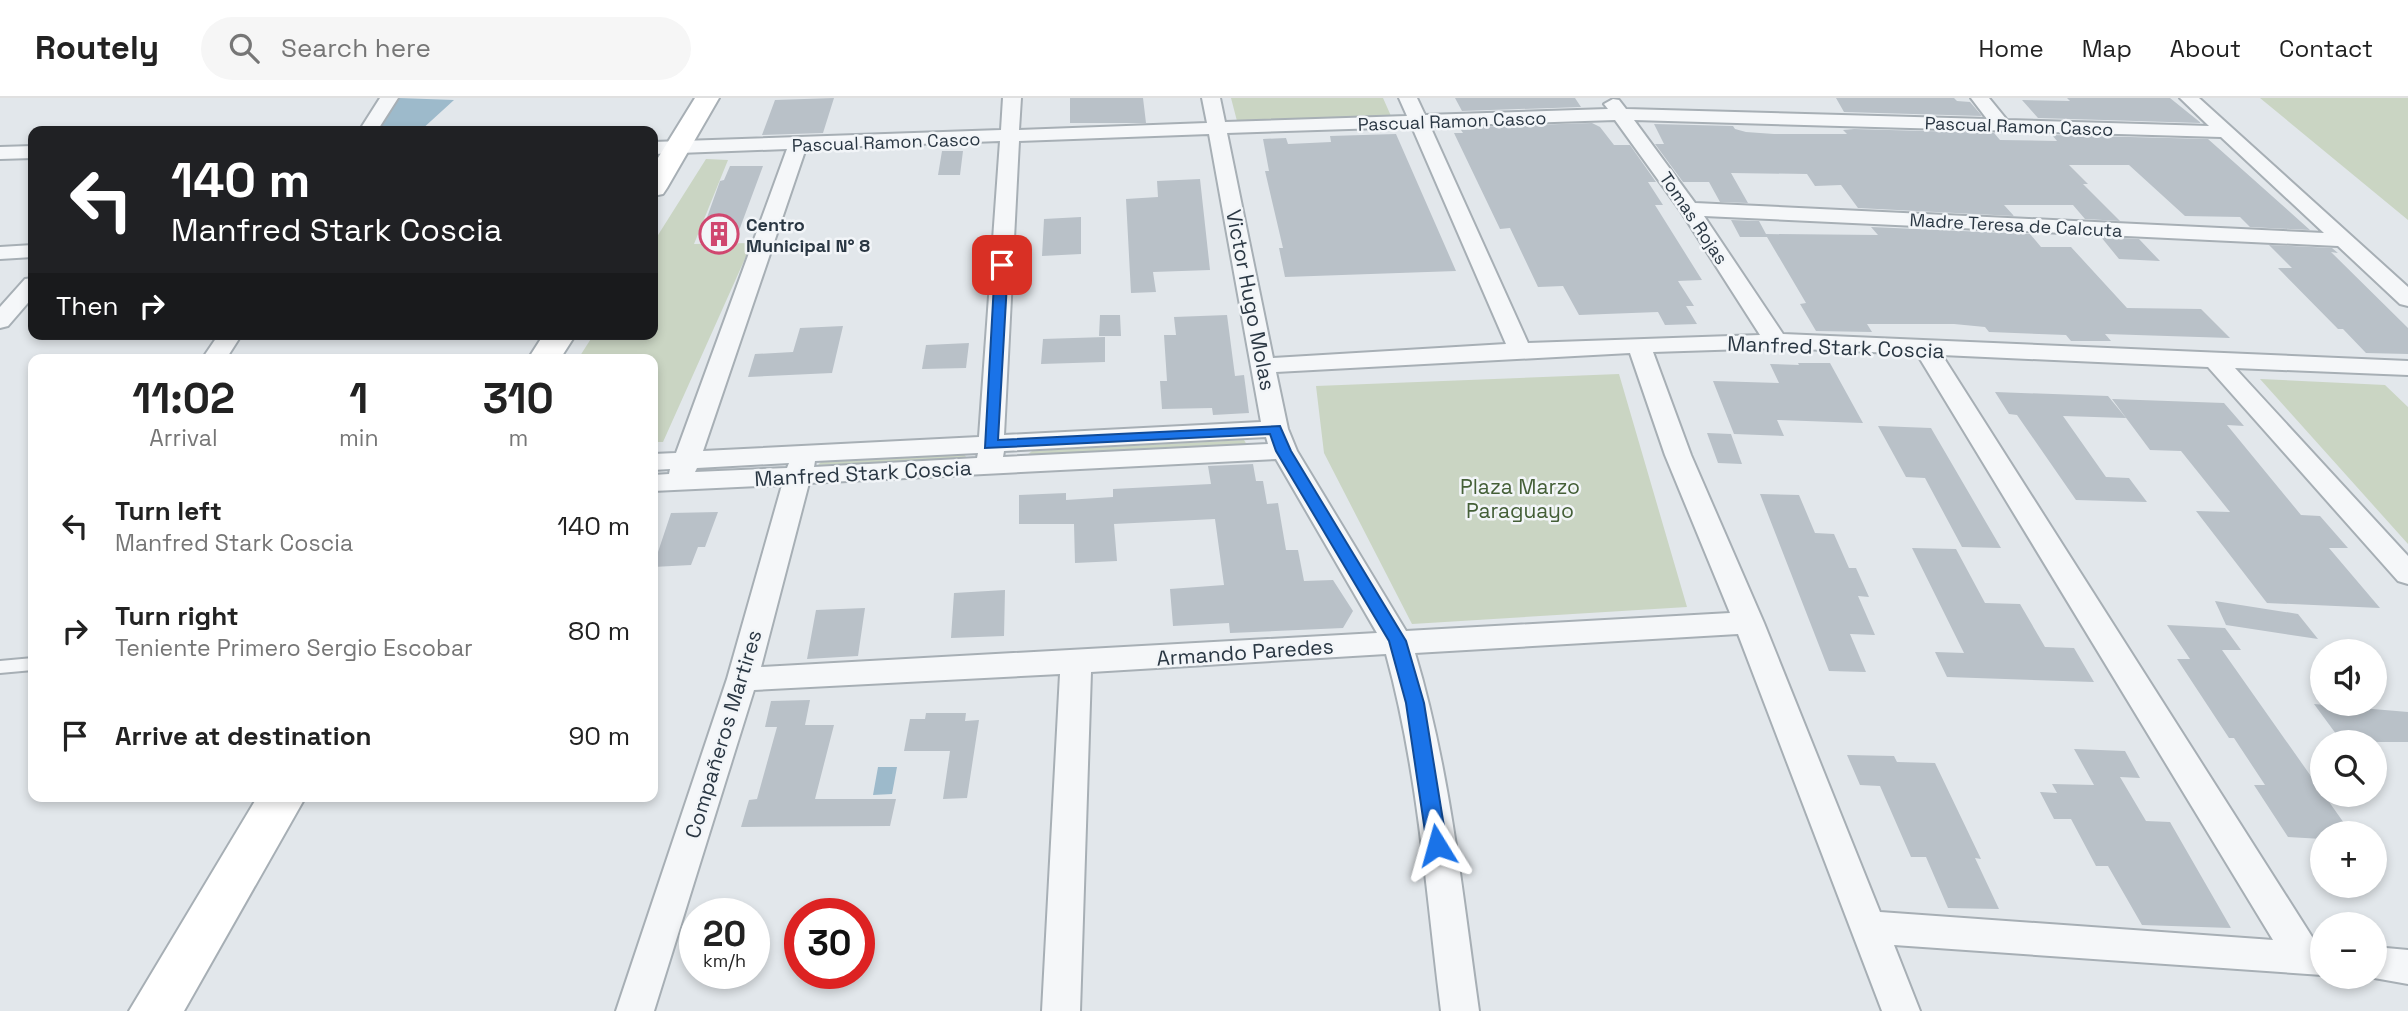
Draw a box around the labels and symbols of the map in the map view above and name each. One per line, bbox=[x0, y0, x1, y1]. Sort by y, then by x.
street label: Pascual Ramon Casco bbox=[1357, 106, 1547, 136]
street label: Pascual Ramon Casco bbox=[1924, 111, 2114, 141]
street label: Pascual Ramon Casco bbox=[791, 127, 981, 157]
street label: Tomas Rojas bbox=[1655, 167, 1733, 269]
street label: Victor Hugo Molas bbox=[1220, 207, 1282, 393]
street label: Madre Teresa de Calcuta bbox=[1909, 208, 2123, 242]
building icon: Centro Municipal N° 8 bbox=[698, 213, 740, 255]
place label: Centro Municipal N° 8 bbox=[746, 213, 870, 257]
pin bbox=[972, 235, 1032, 295]
street label: Manfred Stark Coscia bbox=[1727, 330, 1945, 364]
street label: Manfred Stark Coscia bbox=[754, 454, 972, 492]
park label: Plaza Marzo Paraguayo bbox=[1460, 473, 1580, 524]
street label: Compañeros Martires bbox=[678, 627, 768, 841]
street label: Armando Paredes bbox=[1156, 632, 1334, 672]
position arrow bbox=[1400, 808, 1474, 882]
speed limit sign: 30 bbox=[784, 898, 875, 989]

